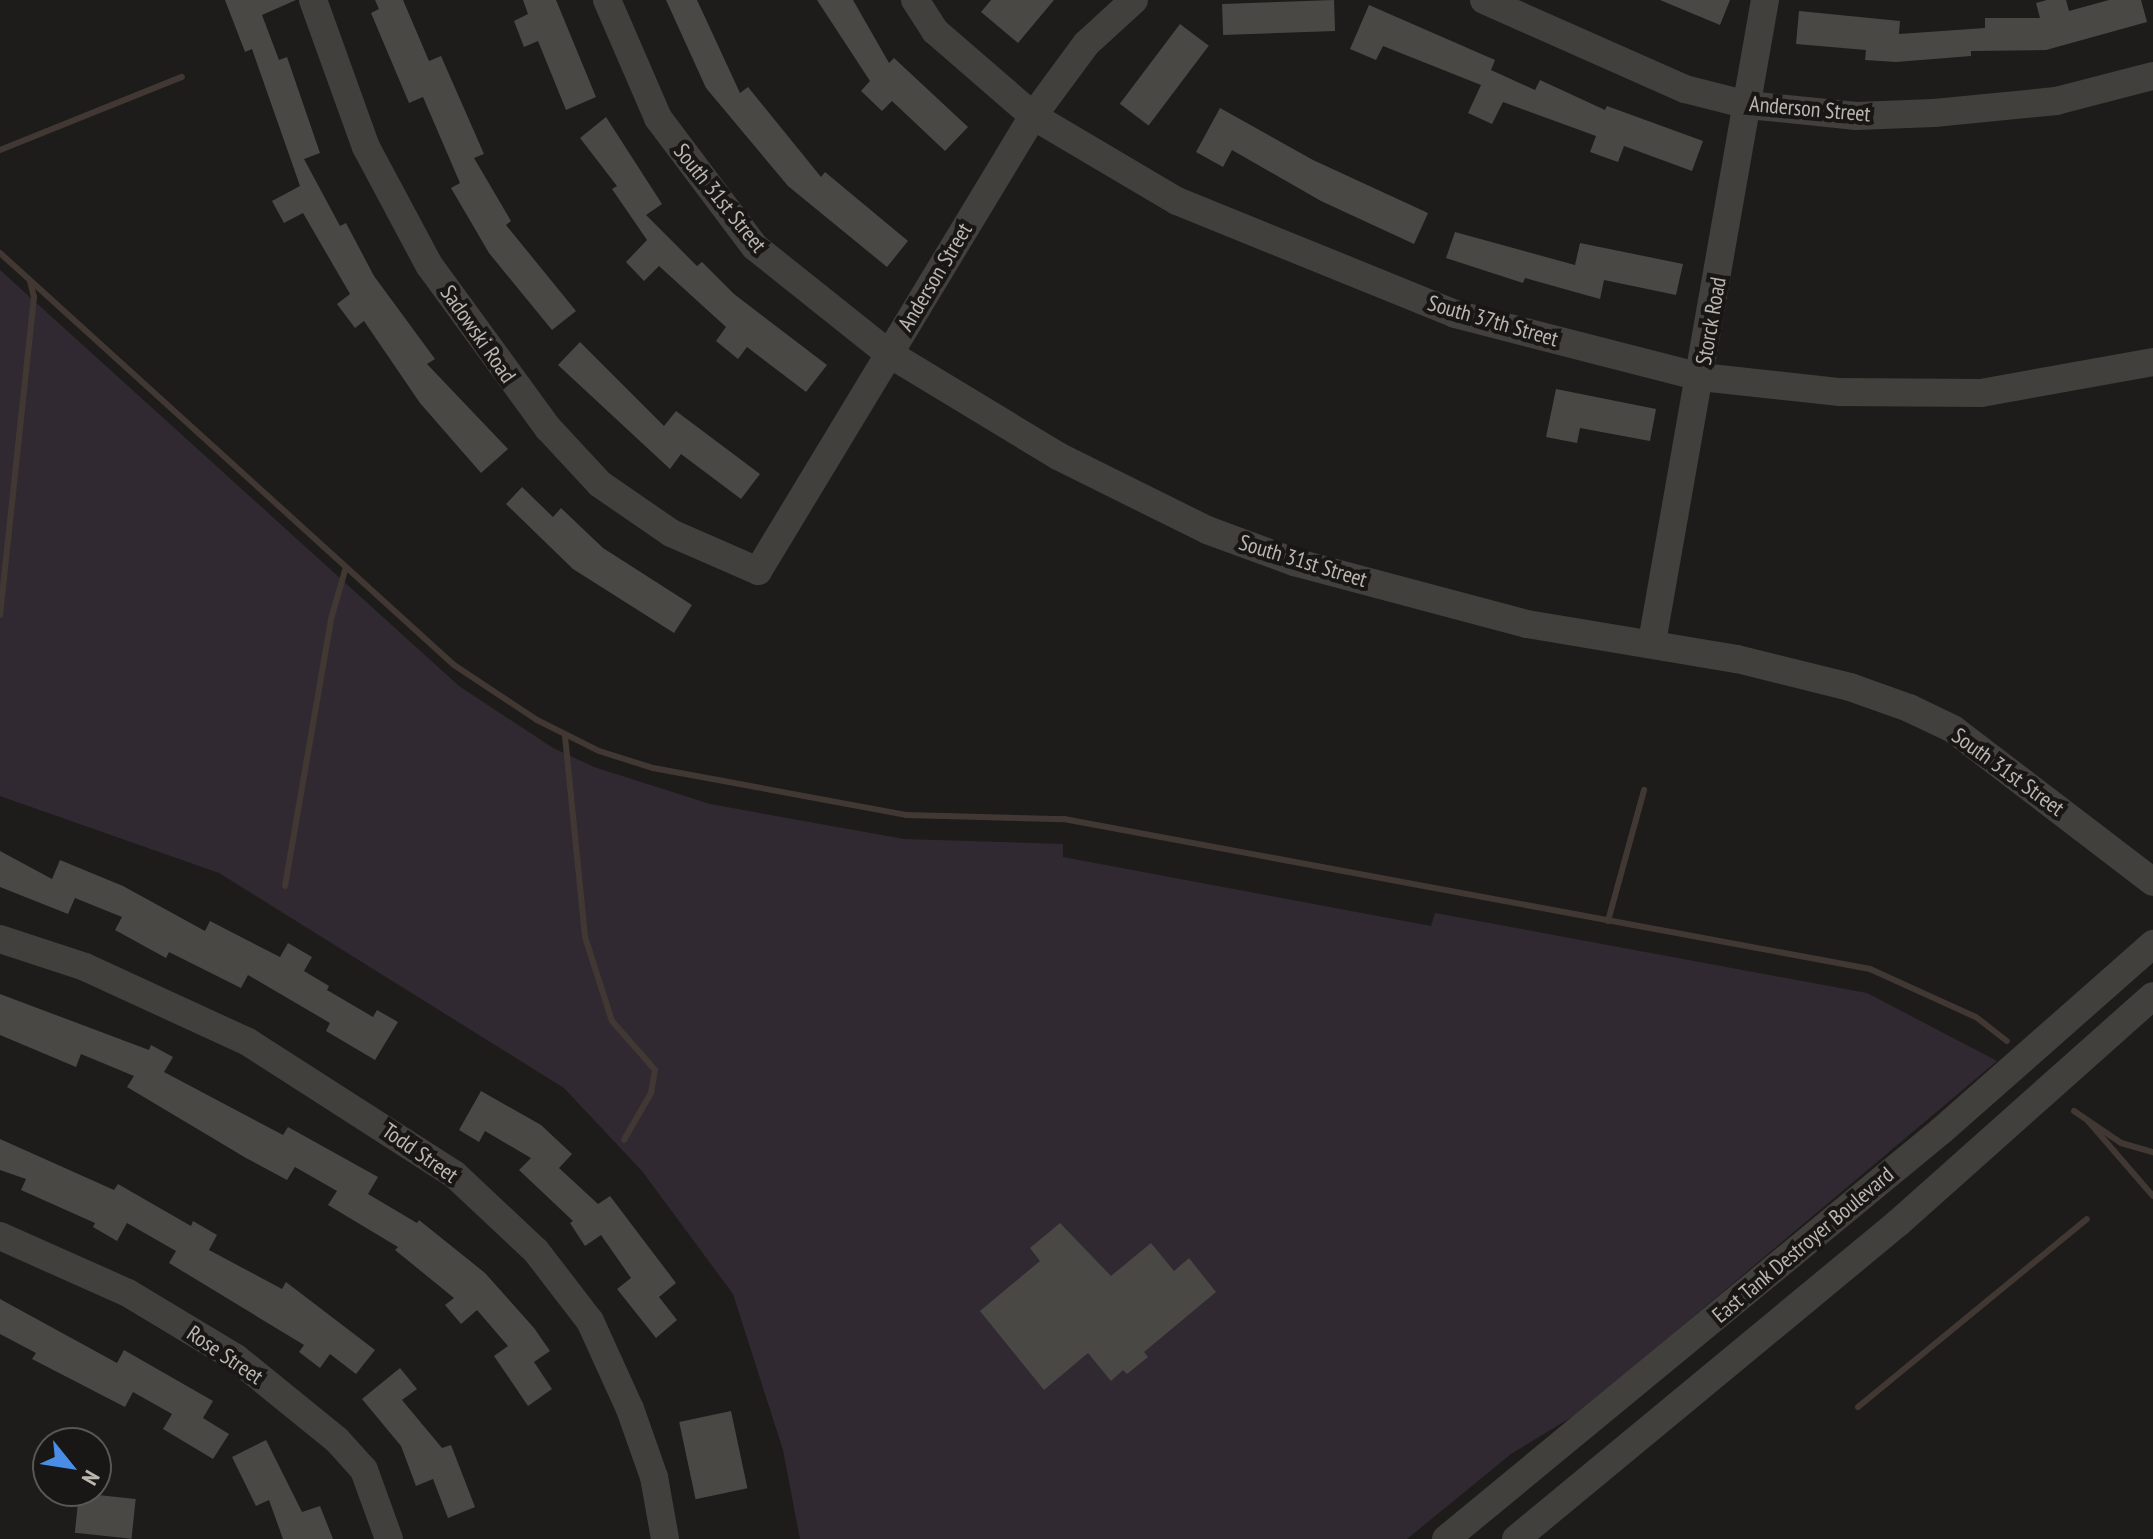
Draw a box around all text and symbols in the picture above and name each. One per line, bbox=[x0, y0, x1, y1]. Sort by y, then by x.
street label: Anderson Street bbox=[1748, 91, 1872, 127]
street label: South 31st Street bbox=[668, 138, 772, 258]
street label: Anderson Street bbox=[892, 218, 978, 336]
street label: Storck Road bbox=[1690, 275, 1732, 367]
street label: Sadowski Road bbox=[435, 280, 521, 388]
street label: South 37th Street bbox=[1425, 290, 1561, 352]
street label: South 31st Street bbox=[1236, 529, 1370, 593]
street label: South 31st Street bbox=[1947, 722, 2069, 822]
street label: Todd Street bbox=[377, 1117, 463, 1189]
street label: East Tank Destroyer Boulevard bbox=[1707, 1161, 1899, 1329]
street label: Rose Street bbox=[182, 1320, 268, 1390]
north arrow bbox=[32, 1427, 112, 1507]
text: N bbox=[76, 1466, 106, 1490]

